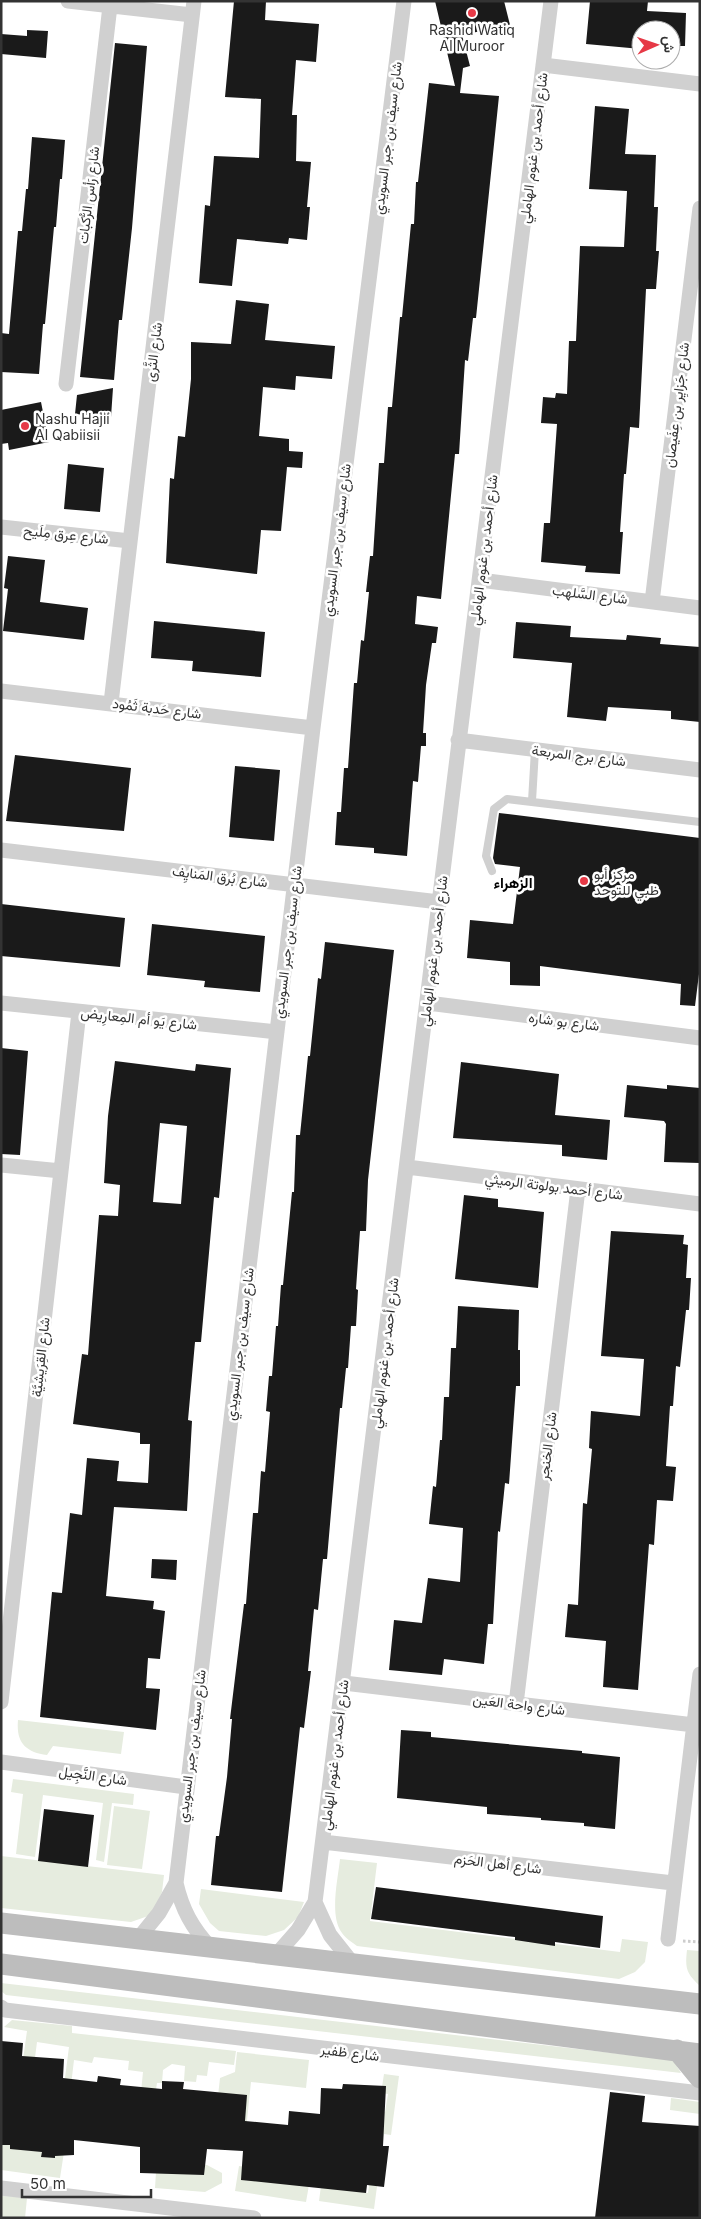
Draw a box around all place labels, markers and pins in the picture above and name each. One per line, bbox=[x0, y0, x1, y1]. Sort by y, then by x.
marker: Rashid Watiq Al Muroor bbox=[466, 7, 478, 19]
place label: Rashid Watiq Al Muroor bbox=[429, 21, 515, 54]
place label: Nashu Hajii Al Qabiisii bbox=[35, 410, 110, 443]
marker: Nashu Hajii Al Qabiisii bbox=[19, 420, 31, 432]
place label: مركز أبو ظبي للتوحد bbox=[594, 865, 659, 902]
marker: مركز أبو ظبي للتوحد bbox=[578, 875, 590, 887]

